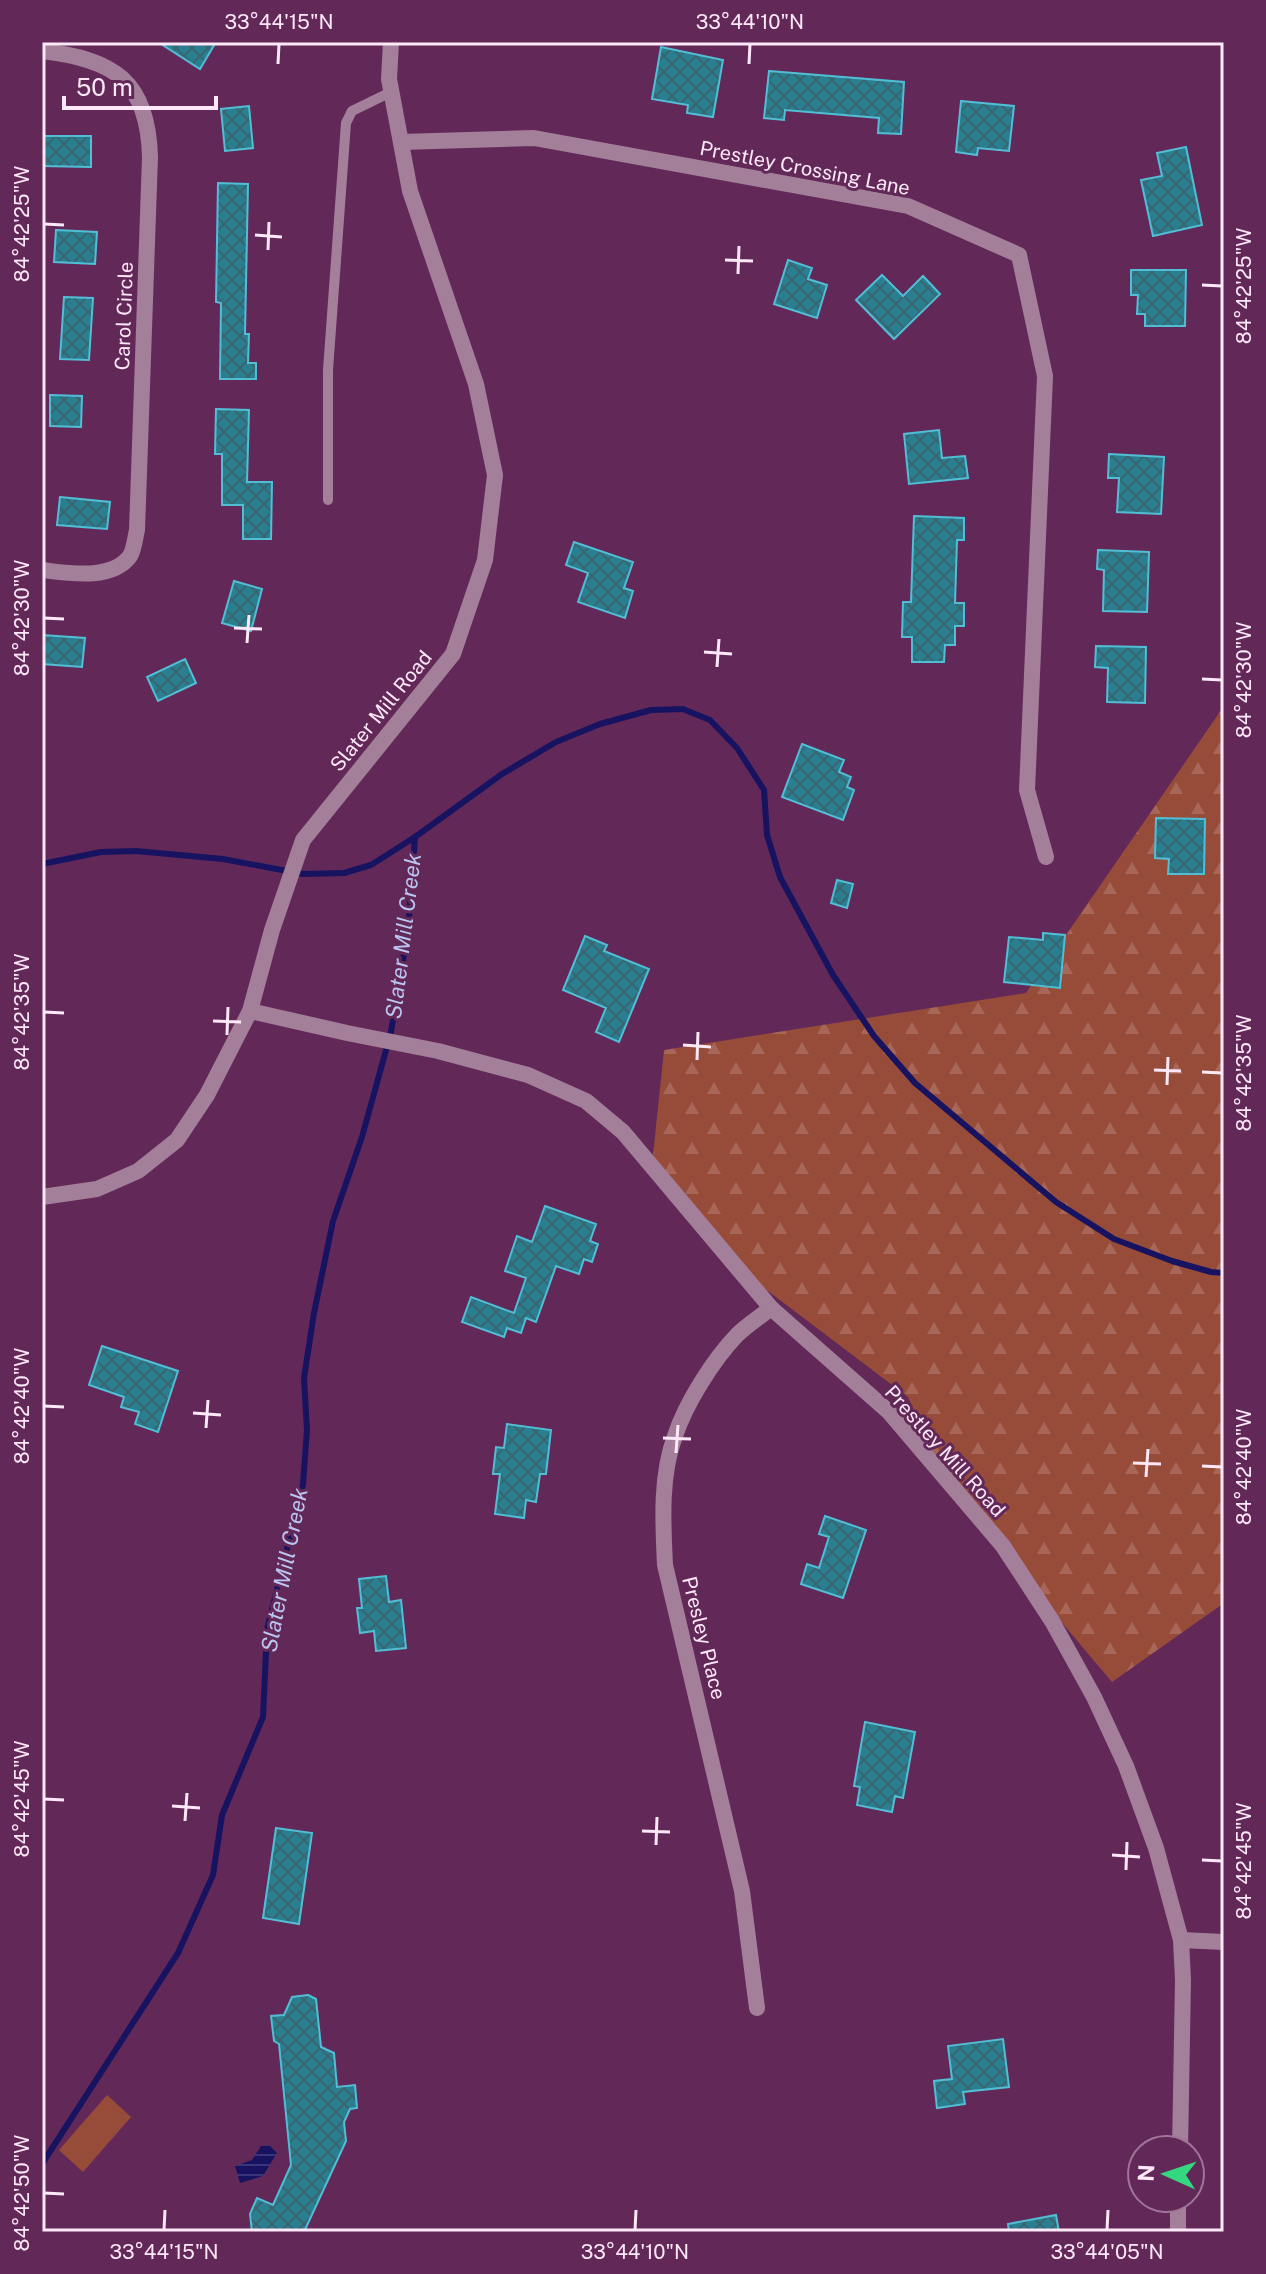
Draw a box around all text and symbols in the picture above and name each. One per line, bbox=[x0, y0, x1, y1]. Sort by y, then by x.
text: 33°44'15"N bbox=[225, 10, 333, 34]
text: 33°44'10"N bbox=[696, 10, 804, 34]
scale bar bbox=[64, 60, 216, 110]
text: 50 m bbox=[76, 73, 133, 101]
street label: Prestley Crossing Lane bbox=[698, 136, 912, 200]
text: 84°42'25"W bbox=[10, 166, 34, 282]
text: 84°42'25"W bbox=[1232, 228, 1256, 344]
street label: Carol Circle bbox=[110, 261, 138, 371]
text: 84°42'30"W bbox=[10, 560, 34, 676]
text: 84°42'30"W bbox=[1232, 622, 1256, 738]
street label: Slater Mill Road bbox=[325, 646, 437, 776]
water label: Slater Mill Creek bbox=[380, 852, 426, 1020]
text: 84°42'35"W bbox=[10, 953, 34, 1071]
text: 84°42'35"W bbox=[1232, 1014, 1256, 1132]
text: 84°42'40"W bbox=[10, 1348, 34, 1464]
street label: Prestley Mill Road bbox=[880, 1380, 1010, 1522]
text: 84°42'40"W bbox=[1232, 1409, 1256, 1525]
water label: Slater Mill Creek bbox=[255, 1486, 313, 1654]
street label: Presley Place bbox=[677, 1574, 731, 1702]
text: 84°42'45"W bbox=[10, 1741, 34, 1858]
text: 84°42'45"W bbox=[1232, 1803, 1256, 1920]
north arrow bbox=[1126, 2134, 1206, 2214]
text: 84°42'50"W bbox=[10, 2135, 34, 2251]
text: N bbox=[1133, 2164, 1159, 2182]
text: 33°44'15"N bbox=[110, 2240, 218, 2264]
text: 33°44'10"N bbox=[581, 2240, 689, 2264]
text: 33°44'05"N bbox=[1050, 2240, 1164, 2264]

